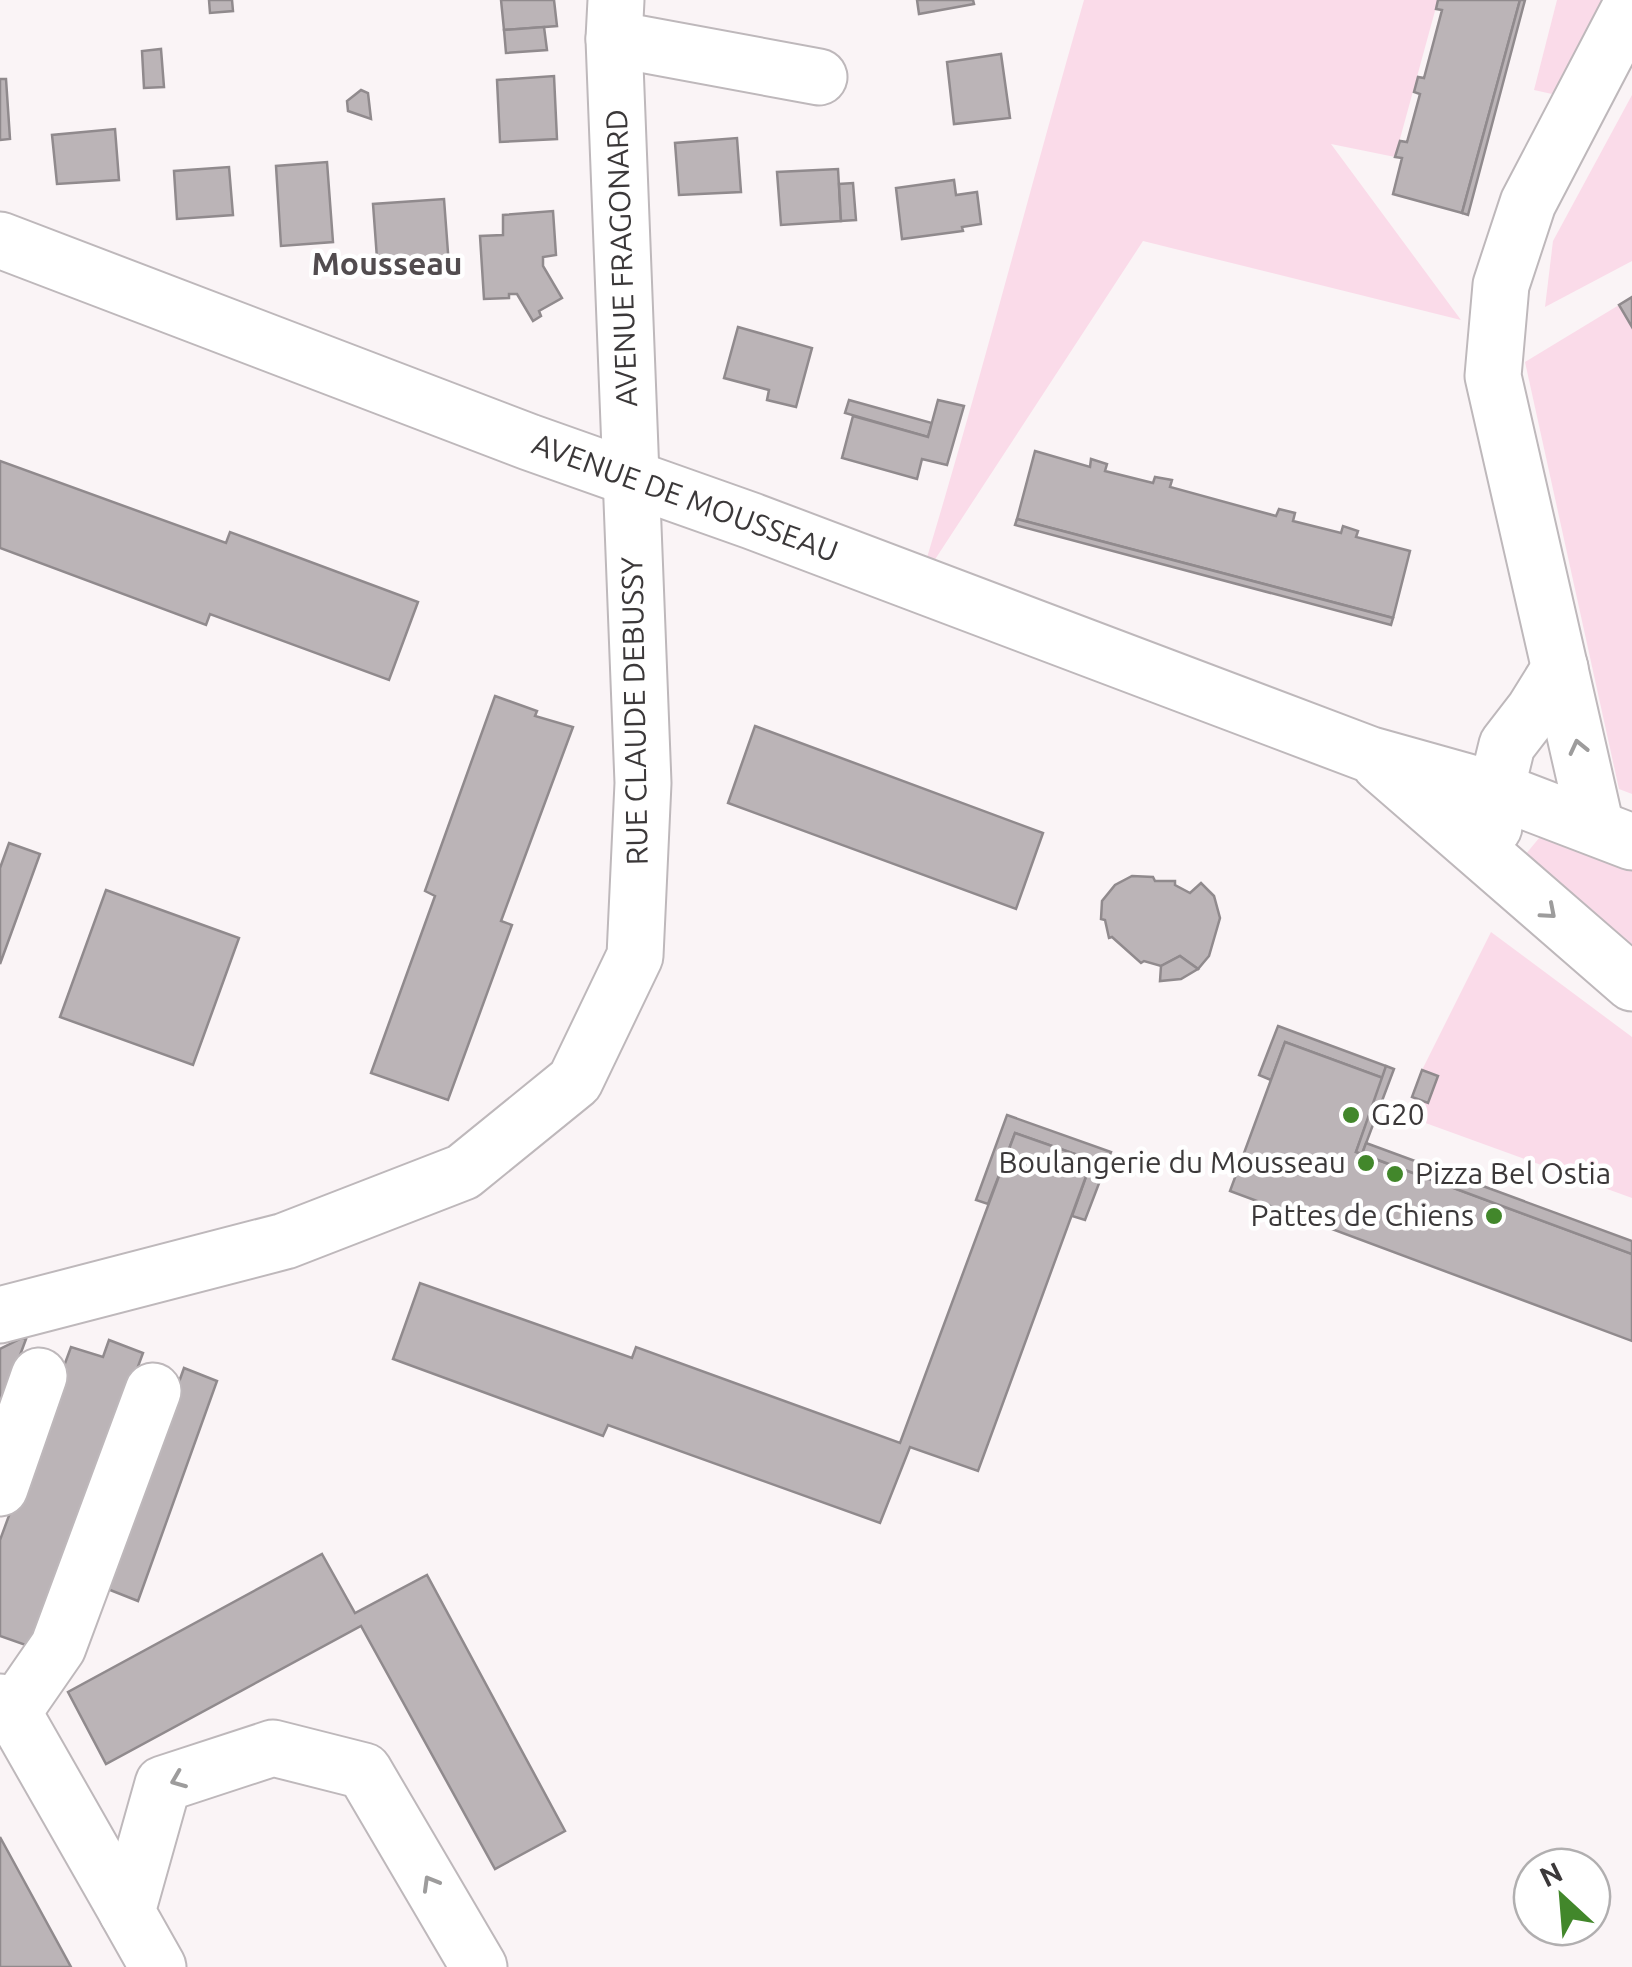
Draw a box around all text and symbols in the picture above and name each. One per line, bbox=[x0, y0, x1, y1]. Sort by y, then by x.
street label: AVENUE FRAGONARD bbox=[599, 109, 643, 408]
district label: Mousseau bbox=[311, 245, 463, 281]
street label: AVENUE DE MOUSSEAU bbox=[528, 426, 843, 568]
street label: RUE CLAUDE DEBUSSY bbox=[614, 556, 654, 866]
one-way arrow bbox=[1569, 739, 1590, 756]
one-way arrow bbox=[1537, 900, 1556, 918]
place label: G20 bbox=[1371, 1097, 1425, 1131]
marker: G20 bbox=[1340, 1104, 1362, 1126]
place label: Boulangerie du Mousseau bbox=[998, 1145, 1346, 1179]
marker: Boulangerie du Mousseau bbox=[1355, 1152, 1377, 1174]
place label: Pizza Bel Ostia bbox=[1415, 1156, 1611, 1190]
marker: Pizza Bel Ostia bbox=[1384, 1163, 1406, 1185]
place label: Pattes de Chiens bbox=[1250, 1198, 1474, 1232]
marker: Pattes de Chiens bbox=[1483, 1205, 1505, 1227]
one-way arrow bbox=[170, 1768, 187, 1789]
north arrow bbox=[1512, 1847, 1612, 1947]
text: N bbox=[1535, 1856, 1567, 1893]
one-way arrow bbox=[423, 1876, 442, 1894]

